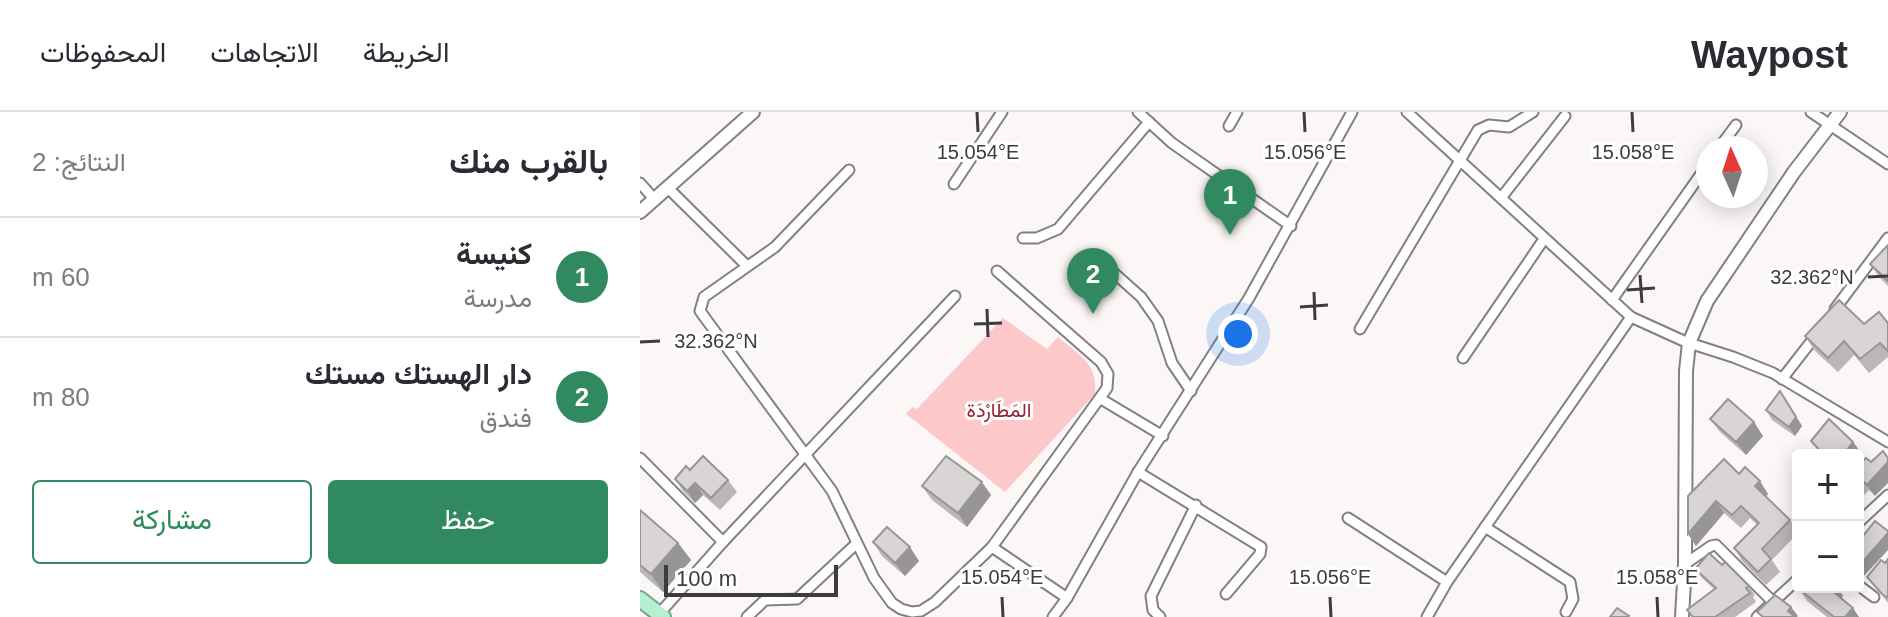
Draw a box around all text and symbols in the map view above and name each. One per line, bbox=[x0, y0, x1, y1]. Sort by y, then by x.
text: Waypost bbox=[1691, 34, 1848, 76]
text: المحفوظات bbox=[40, 37, 166, 68]
text: الاتجاهات bbox=[210, 37, 319, 68]
text: الخريطة bbox=[363, 37, 449, 68]
north arrow bbox=[1696, 136, 1768, 208]
text: 15.054°E bbox=[937, 141, 1019, 163]
text: 15.056°E bbox=[1264, 141, 1346, 163]
text: 15.058°E bbox=[1592, 141, 1674, 163]
text: بالقرب منك bbox=[449, 142, 608, 180]
text: النتائج: 2 bbox=[32, 147, 126, 177]
pin: 1 bbox=[1204, 169, 1256, 235]
text: كنيسة bbox=[456, 237, 532, 270]
pin: 2 bbox=[1067, 248, 1119, 314]
text: 60 m bbox=[32, 262, 90, 292]
text: 1 bbox=[575, 262, 589, 292]
text: 32.362°N bbox=[1770, 266, 1854, 288]
text: مدرسة bbox=[463, 283, 532, 313]
your location bbox=[1218, 314, 1258, 354]
text: 32.362°N bbox=[674, 330, 758, 352]
text: دار الهستك مستك bbox=[305, 357, 532, 390]
text: 80 m bbox=[32, 382, 90, 412]
text: 2 bbox=[575, 382, 589, 412]
park label: المَطَارْدَة bbox=[967, 399, 1031, 423]
text: فندق bbox=[480, 403, 532, 433]
map controls bbox=[1792, 449, 1864, 593]
button: + bbox=[1792, 449, 1864, 521]
button: مشاركة bbox=[32, 480, 312, 564]
button: حفظ bbox=[328, 480, 608, 564]
button: − bbox=[1792, 521, 1864, 593]
scale bar bbox=[664, 561, 838, 597]
text: 100 m bbox=[676, 566, 737, 591]
text: 15.054°E bbox=[961, 566, 1043, 588]
text: 15.056°E bbox=[1289, 566, 1371, 588]
text: 15.058°E bbox=[1616, 566, 1698, 588]

